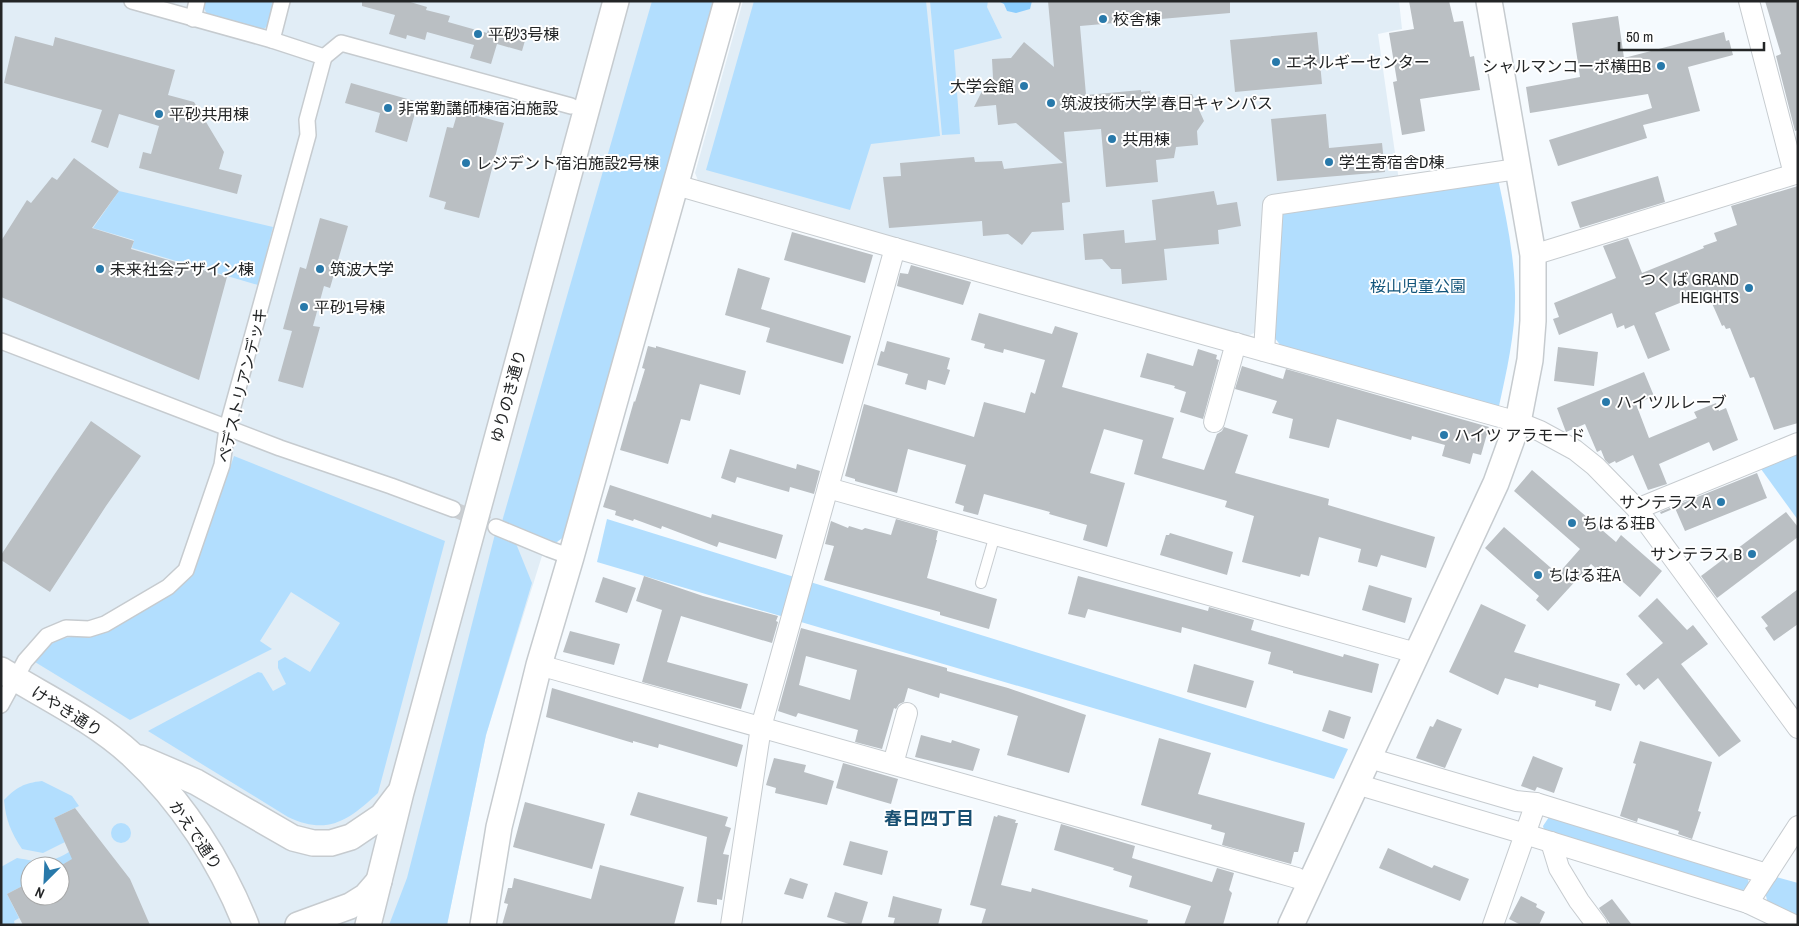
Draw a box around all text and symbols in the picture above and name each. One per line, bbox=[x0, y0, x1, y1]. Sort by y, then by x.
place label: 校舎棟 bbox=[1113, 8, 1161, 30]
marker: 校舎棟 bbox=[1097, 13, 1109, 25]
scale bar bbox=[1619, 20, 1764, 52]
place label: 平砂3号棟 bbox=[488, 23, 559, 45]
text: 50 m bbox=[1626, 26, 1653, 47]
marker: 平砂3号棟 bbox=[472, 28, 484, 40]
place label: エネルギーセンター bbox=[1286, 51, 1430, 73]
place label: シャルマンコーポ横田B bbox=[1482, 55, 1651, 77]
marker: エネルギーセンター bbox=[1270, 56, 1282, 68]
marker: シャルマンコーポ横田B bbox=[1655, 60, 1667, 72]
place label: 大学会館 bbox=[950, 75, 1014, 97]
marker: 大学会館 bbox=[1018, 80, 1030, 92]
place label: 筑波技術大学 春日キャンパス bbox=[1061, 92, 1273, 114]
place label: 非常勤講師棟宿泊施設 bbox=[398, 97, 558, 119]
marker: 筑波技術大学 春日キャンパス bbox=[1045, 97, 1057, 109]
marker: 非常勤講師棟宿泊施設 bbox=[382, 102, 394, 114]
place label: 平砂共用棟 bbox=[169, 103, 249, 125]
marker: 平砂共用棟 bbox=[153, 108, 165, 120]
place label: 共用棟 bbox=[1122, 128, 1170, 150]
marker: 共用棟 bbox=[1106, 133, 1118, 145]
place label: 学生寄宿舎D棟 bbox=[1339, 151, 1444, 173]
place label: レジデント宿泊施設2号棟 bbox=[476, 152, 659, 174]
marker: 学生寄宿舎D棟 bbox=[1323, 156, 1335, 168]
marker: レジデント宿泊施設2号棟 bbox=[460, 157, 472, 169]
place label: 未来社会デザイン棟 bbox=[110, 258, 254, 280]
place label: 筑波大学 bbox=[330, 258, 394, 280]
marker: 未来社会デザイン棟 bbox=[94, 263, 106, 275]
marker: 筑波大学 bbox=[314, 263, 326, 275]
place label: つくば GRAND HEIGHTS bbox=[1640, 268, 1739, 308]
park label: 桜山児童公園 bbox=[1370, 275, 1466, 297]
marker: つくば GRAND HEIGHTS bbox=[1743, 282, 1755, 294]
place label: 平砂1号棟 bbox=[314, 296, 385, 318]
marker: 平砂1号棟 bbox=[298, 301, 310, 313]
street label: ペデストリアンデッキ bbox=[212, 305, 272, 465]
street label: ゆりのき通り bbox=[485, 347, 531, 445]
place label: ハイツルレーブ bbox=[1616, 391, 1727, 413]
marker: ハイツルレーブ bbox=[1600, 396, 1612, 408]
place label: ハイツ アラモード bbox=[1454, 424, 1585, 446]
marker: ハイツ アラモード bbox=[1438, 429, 1450, 441]
place label: サンテラス A bbox=[1619, 491, 1711, 513]
marker: サンテラス A bbox=[1715, 496, 1727, 508]
place label: ちはる荘B bbox=[1582, 512, 1655, 534]
marker: ちはる荘B bbox=[1566, 517, 1578, 529]
place label: サンテラス B bbox=[1650, 543, 1742, 565]
marker: サンテラス B bbox=[1746, 548, 1758, 560]
place label: ちはる荘A bbox=[1548, 564, 1621, 586]
marker: ちはる荘A bbox=[1532, 569, 1544, 581]
street label: けやき通り bbox=[27, 680, 107, 742]
street label: かえで通り bbox=[165, 796, 227, 874]
district label: 春日四丁目 bbox=[884, 806, 974, 831]
north arrow bbox=[20, 856, 70, 906]
text: N bbox=[32, 883, 47, 903]

